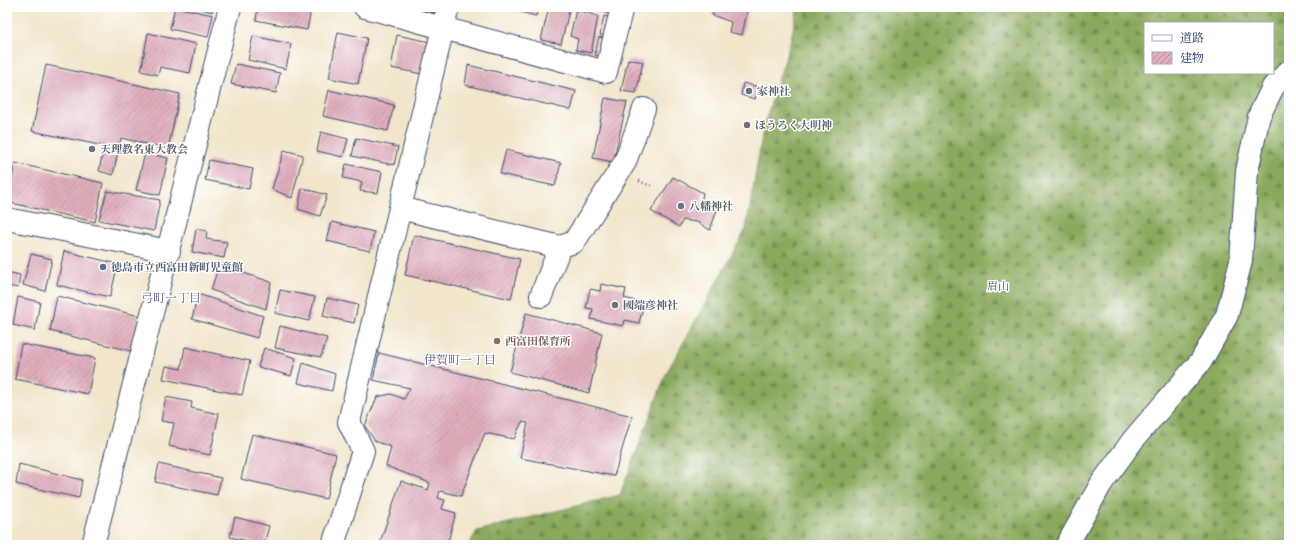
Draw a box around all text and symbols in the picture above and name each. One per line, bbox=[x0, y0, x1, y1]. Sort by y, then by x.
legend bbox=[1144, 22, 1274, 74]
text: 道路 bbox=[1180, 31, 1204, 45]
text: 建物 bbox=[1180, 51, 1204, 65]
place label: 家神社 bbox=[757, 85, 790, 98]
marker: 家神社 bbox=[744, 86, 754, 96]
place label: ほうろく大明神 bbox=[755, 119, 832, 132]
marker: ほうろく大明神 bbox=[742, 120, 752, 130]
place label: 天理教名東大教会 bbox=[100, 143, 188, 156]
marker: 天理教名東大教会 bbox=[87, 144, 97, 154]
place label: 八幡神社 bbox=[689, 200, 733, 213]
marker: 八幡神社 bbox=[676, 201, 686, 211]
place label: 徳島市立西富田新町児童館 bbox=[111, 261, 243, 274]
marker: 徳島市立西富田新町児童館 bbox=[98, 262, 108, 272]
park label: 眉山 bbox=[987, 280, 1009, 293]
district label: 弓町一丁目 bbox=[141, 291, 201, 305]
place label: 國端彦神社 bbox=[623, 299, 678, 312]
marker: 國端彦神社 bbox=[610, 300, 620, 310]
place label: 西富田保育所 bbox=[505, 335, 571, 348]
marker: 西富田保育所 bbox=[492, 336, 502, 346]
district label: 伊賀町一丁目 bbox=[424, 353, 496, 367]

